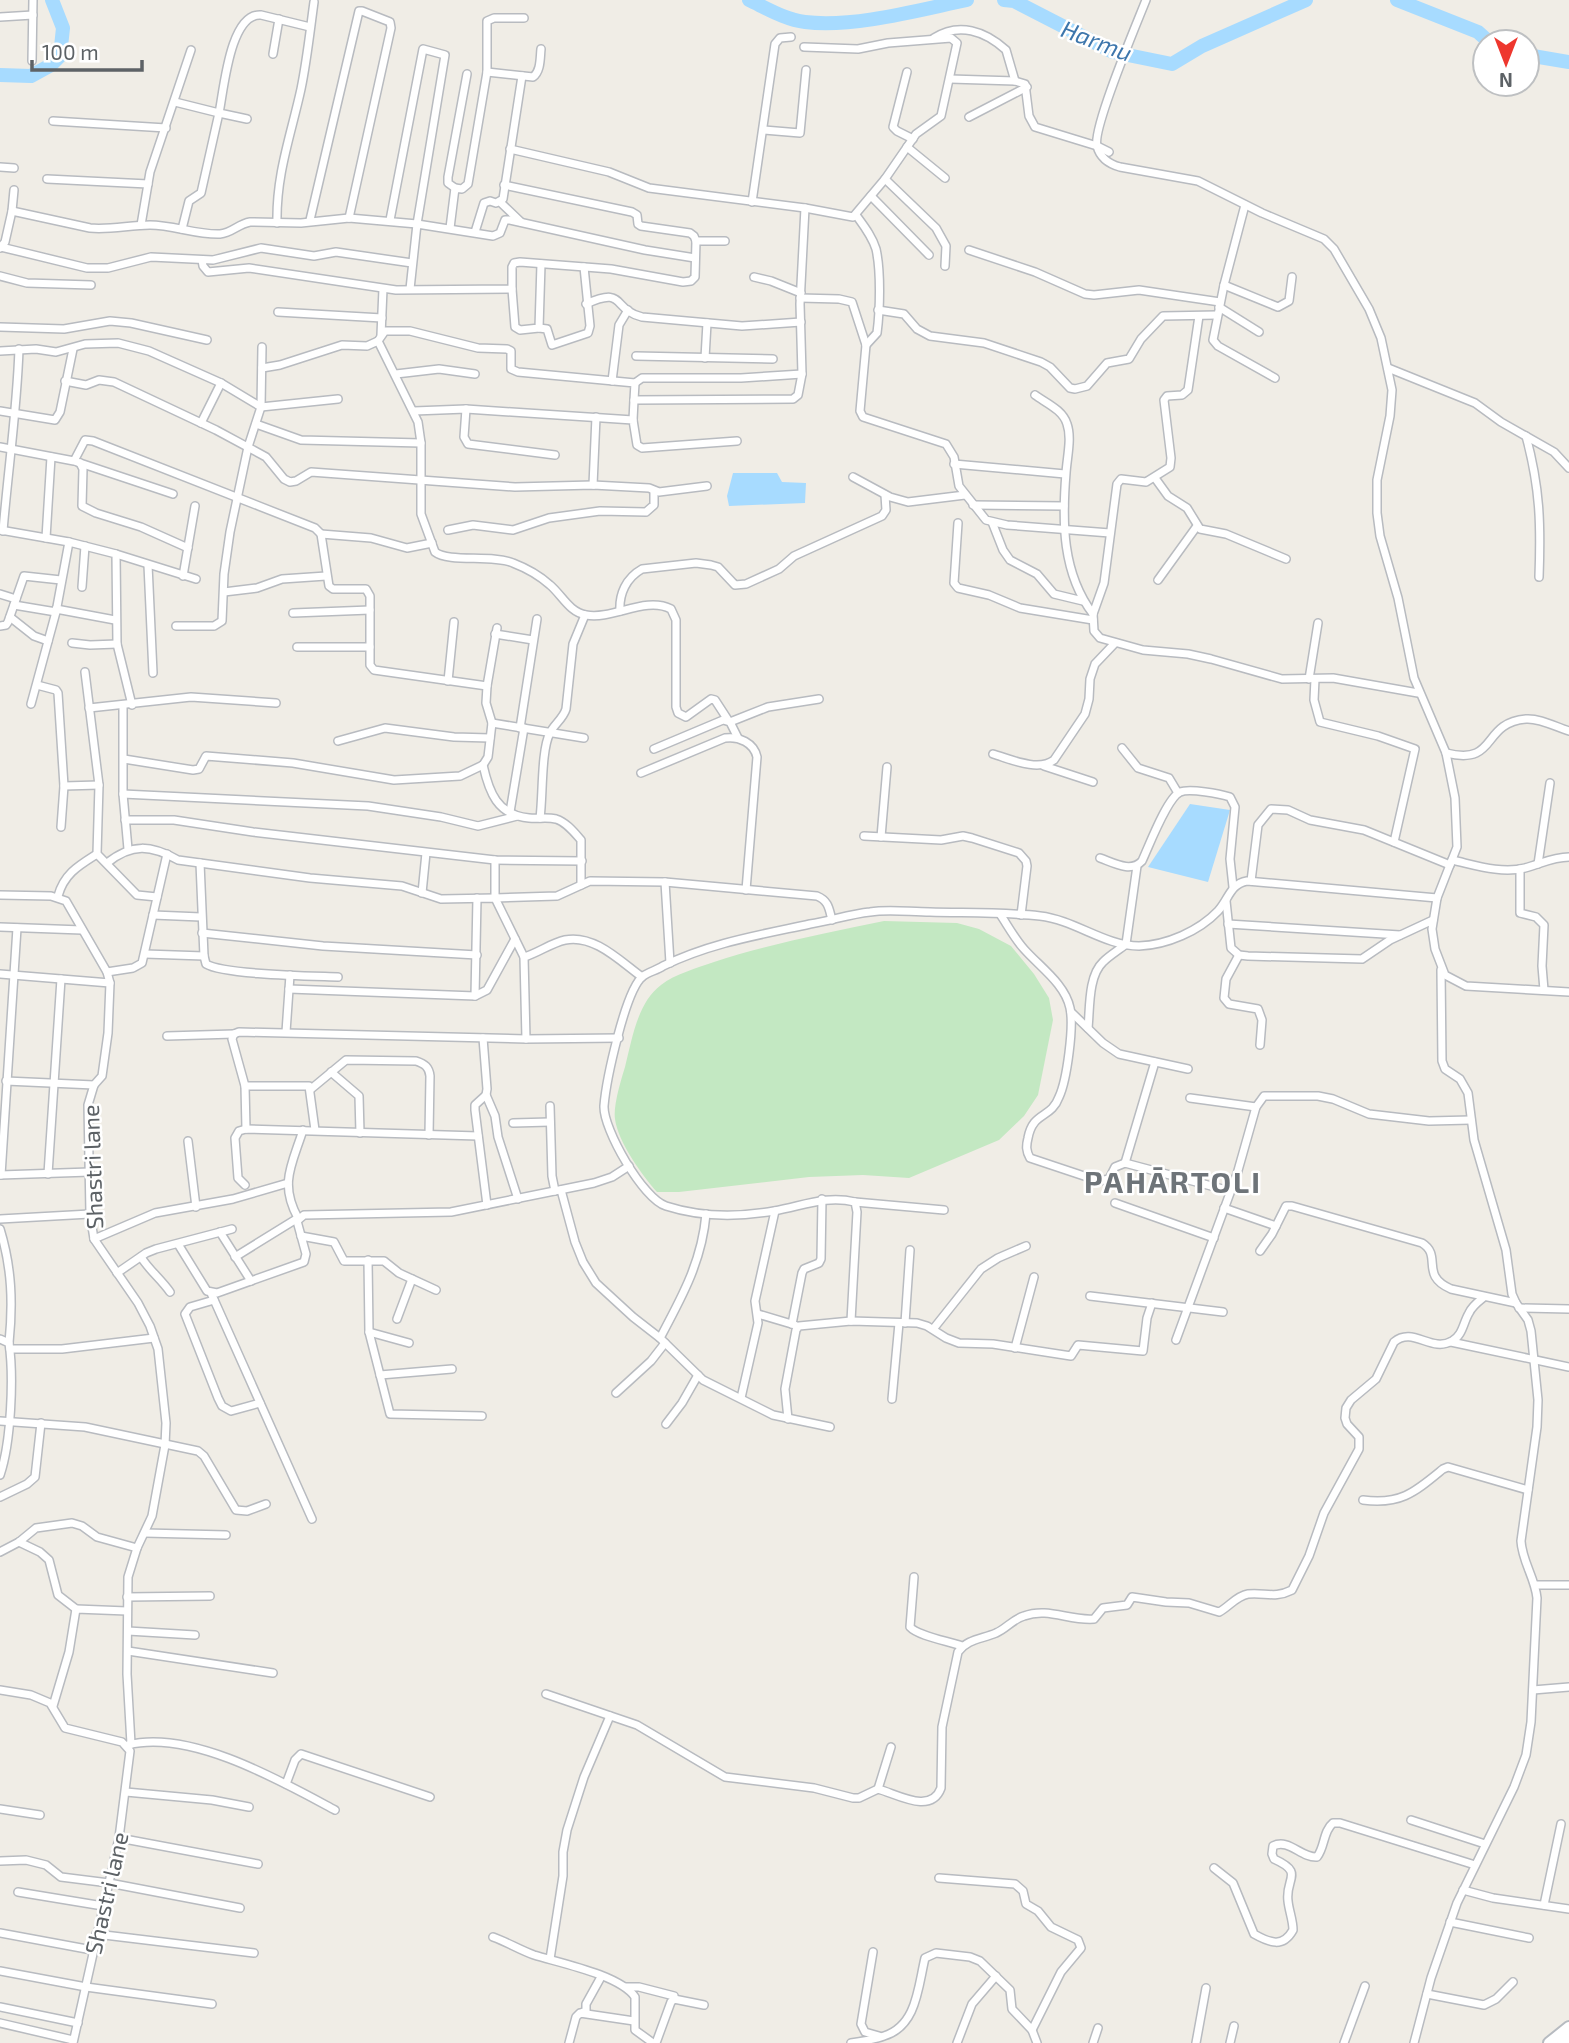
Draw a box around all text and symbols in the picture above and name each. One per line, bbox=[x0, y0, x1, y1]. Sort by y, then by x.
water label: Harmu bbox=[1057, 13, 1137, 67]
scale bar bbox=[32, 28, 142, 72]
north arrow bbox=[1471, 28, 1541, 98]
text: 100 m bbox=[42, 39, 99, 64]
text: N bbox=[1499, 69, 1513, 92]
street label: Shastri lane bbox=[76, 1104, 108, 1230]
district label: PAHĀRTOLI bbox=[1084, 1163, 1262, 1199]
street label: Shastri lane bbox=[78, 1829, 134, 1957]

